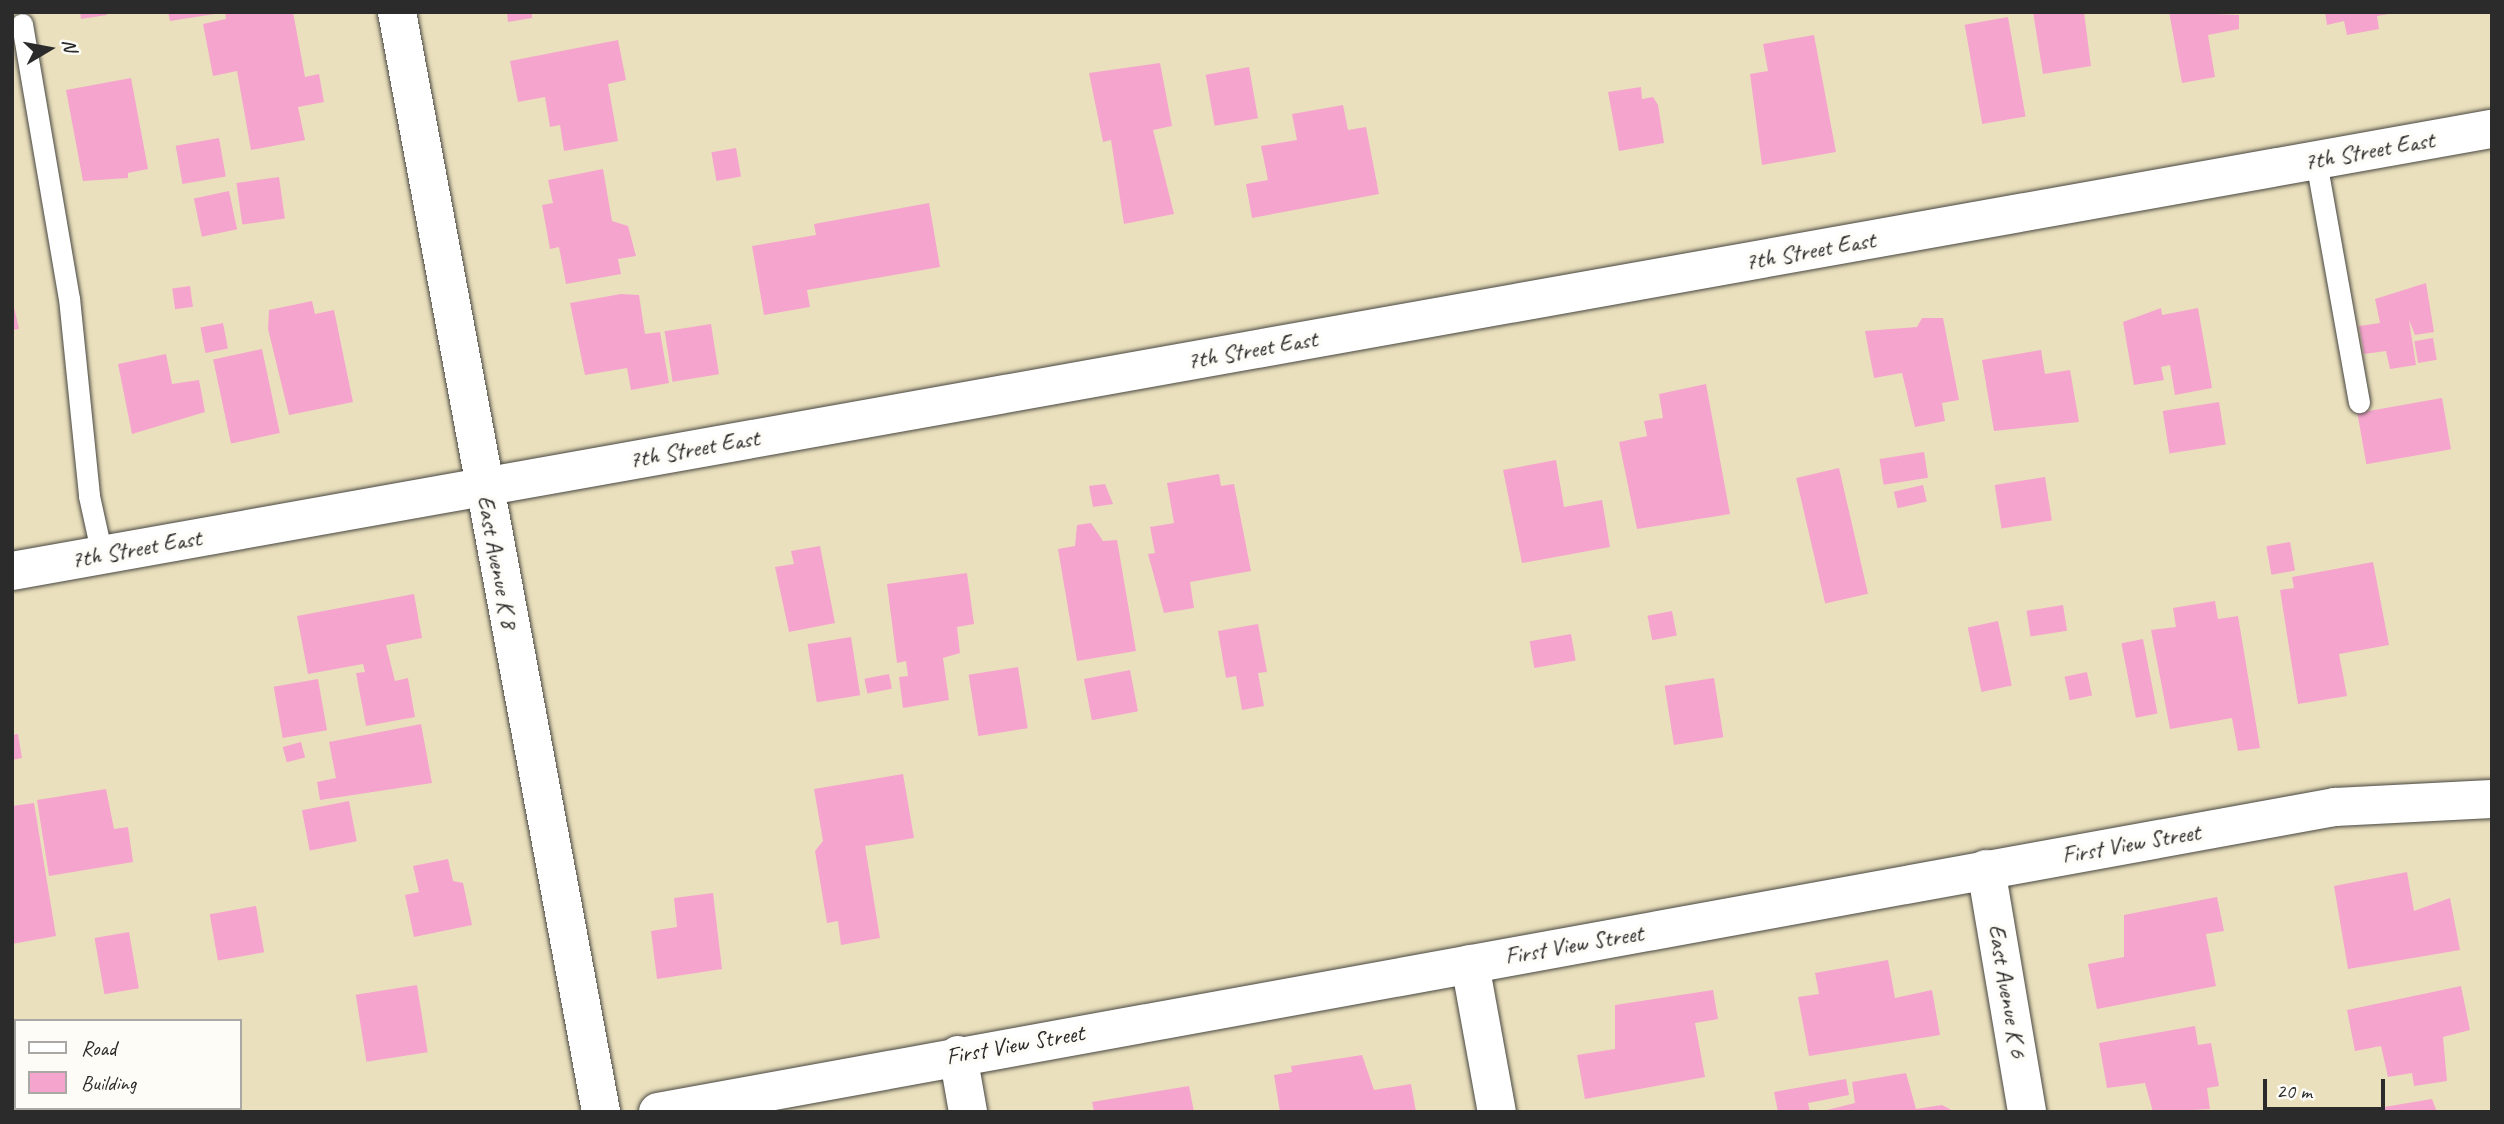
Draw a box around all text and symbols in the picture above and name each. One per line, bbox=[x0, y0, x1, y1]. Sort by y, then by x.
north arrow bbox=[14, 14, 84, 84]
text: N bbox=[57, 37, 83, 53]
street label: 7th Street East bbox=[2301, 125, 2437, 177]
street label: 7th Street East bbox=[1742, 225, 1878, 277]
street label: 7th Street East bbox=[1184, 324, 1320, 376]
street label: 7th Street East bbox=[626, 423, 762, 475]
street label: East Avenue K 8 bbox=[470, 493, 524, 631]
street label: 7th Street East bbox=[68, 523, 204, 575]
street label: First View Street bbox=[2059, 818, 2203, 870]
street label: First View Street bbox=[1502, 919, 1646, 971]
street label: East Avenue K 6 bbox=[1981, 922, 2033, 1060]
legend bbox=[14, 1019, 242, 1110]
street label: First View Street bbox=[943, 1019, 1087, 1071]
text: Road bbox=[81, 1035, 116, 1061]
scale bar bbox=[2266, 1064, 2388, 1108]
text: Building bbox=[81, 1070, 136, 1096]
text: 20 m bbox=[2276, 1078, 2312, 1104]

